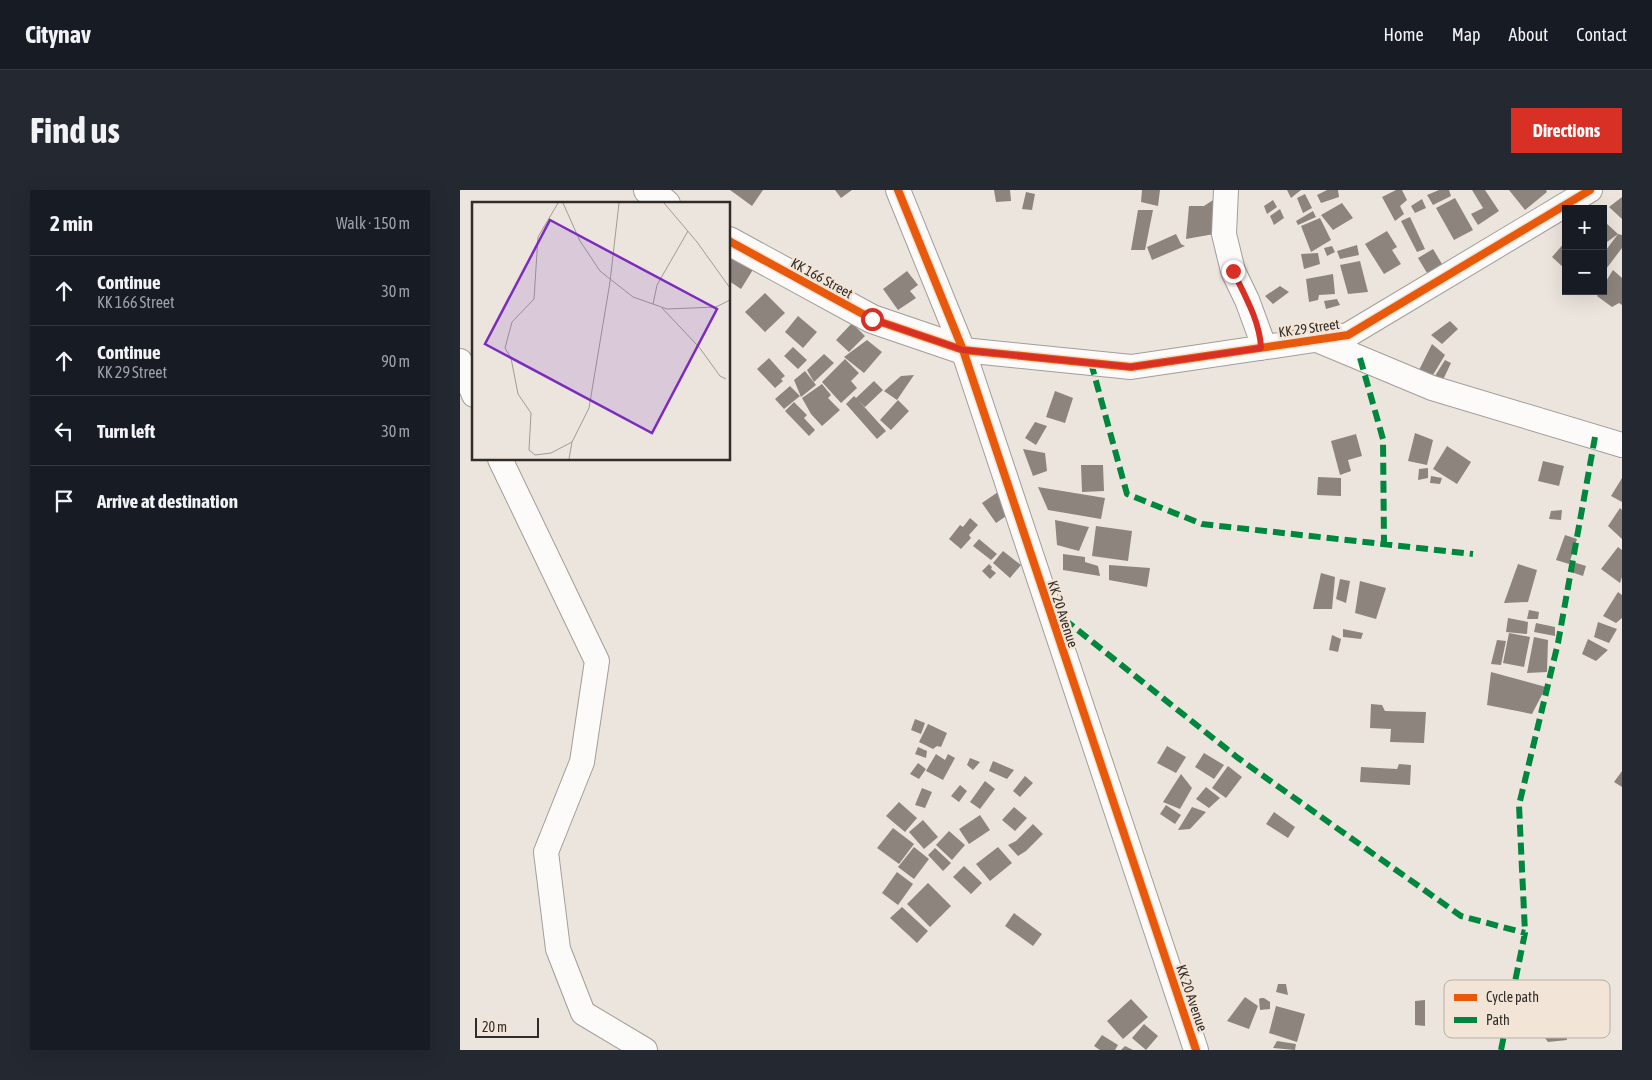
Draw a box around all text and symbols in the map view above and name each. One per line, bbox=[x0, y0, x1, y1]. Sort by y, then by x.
text: Citynav bbox=[25, 21, 91, 48]
text: Home bbox=[1384, 24, 1424, 45]
text: Map bbox=[1452, 24, 1481, 45]
text: About bbox=[1509, 24, 1548, 45]
text: Contact bbox=[1576, 24, 1627, 45]
button: Directions bbox=[1511, 108, 1622, 153]
text: Find us bbox=[30, 110, 120, 150]
inset map bbox=[472, 202, 730, 460]
map controls bbox=[1562, 205, 1607, 295]
button: + bbox=[1562, 205, 1607, 250]
text: 2 min bbox=[50, 211, 93, 235]
text: Walk · 150 m bbox=[336, 214, 410, 232]
button: − bbox=[1562, 250, 1607, 295]
street label: KK 166 Street bbox=[788, 255, 856, 301]
route end bbox=[1222, 260, 1245, 283]
text: Continue bbox=[97, 271, 161, 293]
icon: ahead bbox=[50, 277, 78, 305]
text: 30 m bbox=[381, 282, 410, 300]
text: KK 166 Street bbox=[97, 293, 175, 311]
route start bbox=[861, 308, 884, 331]
street label: KK 29 Street bbox=[1277, 316, 1341, 340]
text: Continue bbox=[97, 341, 161, 363]
icon: ahead bbox=[50, 347, 78, 375]
text: 90 m bbox=[381, 352, 410, 370]
text: KK 29 Street bbox=[97, 363, 167, 381]
icon: left bbox=[50, 417, 78, 445]
text: Turn left bbox=[97, 420, 155, 442]
text: 30 m bbox=[381, 422, 410, 440]
icon: arrive bbox=[50, 487, 78, 515]
text: Arrive at destination bbox=[97, 490, 238, 512]
street label: KK 20 Avenue bbox=[1045, 578, 1081, 650]
street label: KK 20 Avenue bbox=[1173, 963, 1211, 1033]
legend bbox=[1444, 980, 1610, 1038]
text: Cycle path bbox=[1486, 989, 1539, 1005]
text: Path bbox=[1486, 1012, 1510, 1028]
scale bar bbox=[475, 1015, 539, 1038]
text: 20 m bbox=[482, 1019, 507, 1035]

